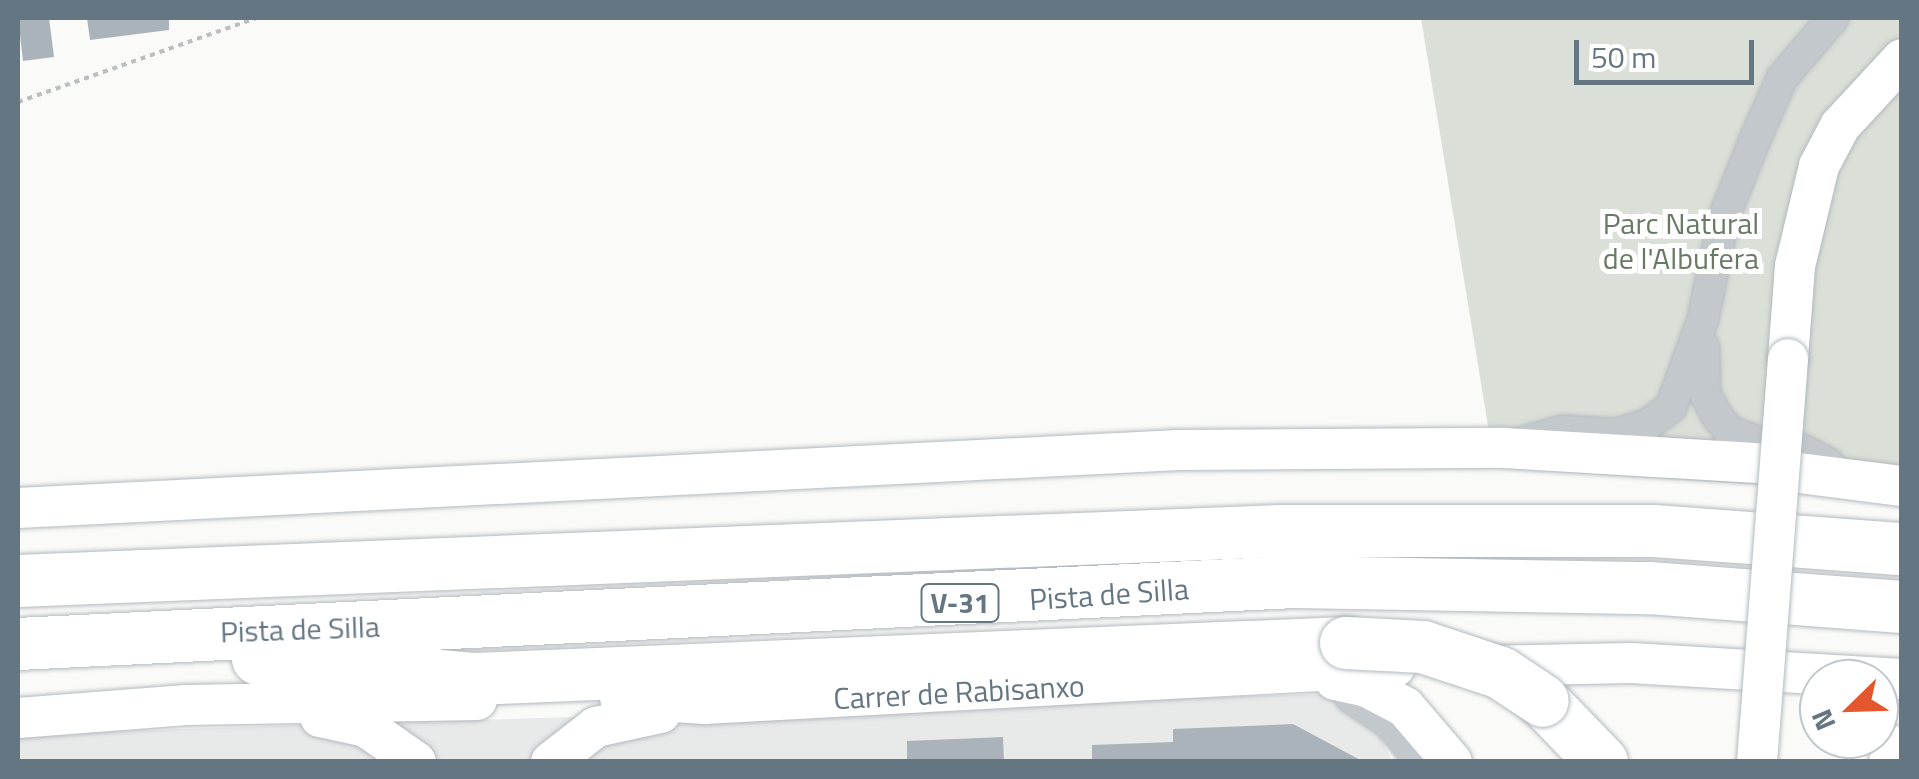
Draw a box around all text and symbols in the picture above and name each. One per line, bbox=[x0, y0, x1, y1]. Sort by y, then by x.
scale bar bbox=[1579, 20, 1759, 82]
text: 50 m bbox=[1591, 34, 1656, 80]
park label: Parc Natural de l'Albufera bbox=[1603, 205, 1759, 276]
street label: Pista de Silla bbox=[1028, 570, 1190, 618]
road number: V-31 bbox=[920, 580, 1000, 626]
street label: Pista de Silla bbox=[220, 608, 380, 650]
north arrow bbox=[1799, 659, 1899, 759]
street label: Carrer de Rabisanxo bbox=[832, 667, 1086, 717]
text: N bbox=[1799, 703, 1846, 737]

